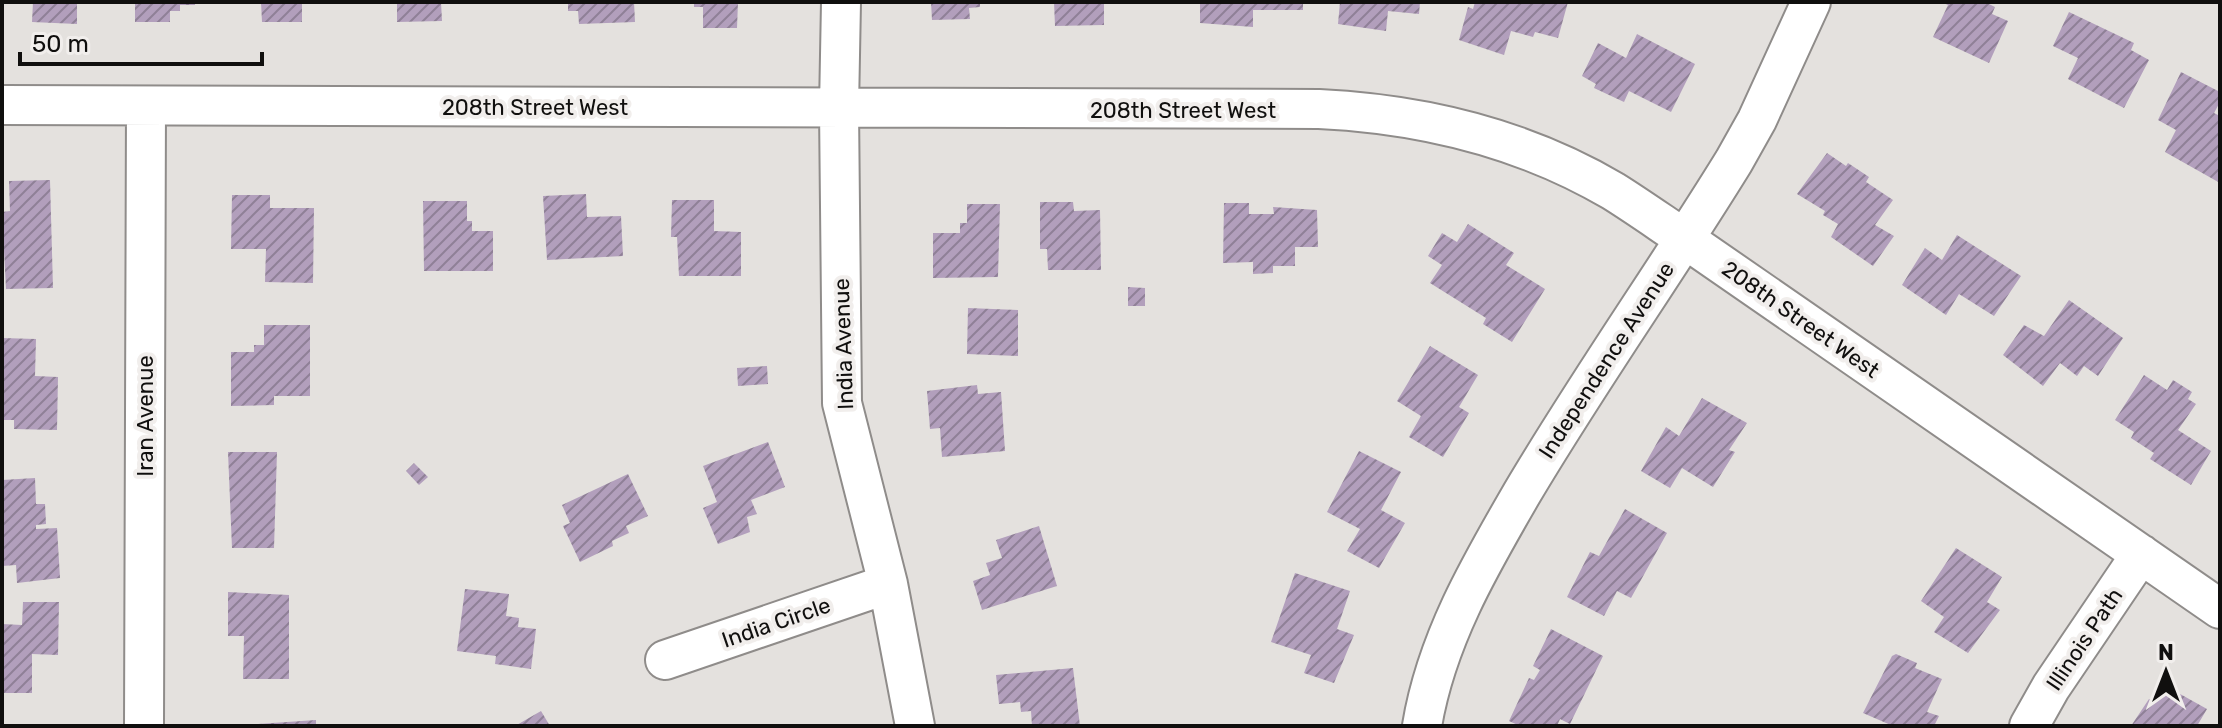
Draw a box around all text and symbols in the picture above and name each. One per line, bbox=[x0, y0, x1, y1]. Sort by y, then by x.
scale bar bbox=[20, 16, 262, 66]
text: 50 m bbox=[32, 30, 89, 58]
street label: 208th Street West bbox=[442, 94, 628, 121]
street label: 208th Street West bbox=[1090, 97, 1276, 124]
street label: 208th Street West bbox=[1717, 255, 1885, 384]
street label: Independence Avenue bbox=[1533, 257, 1680, 463]
street label: India Avenue bbox=[828, 278, 859, 410]
street label: Iran Avenue bbox=[132, 355, 159, 477]
street label: Illinois Path bbox=[2040, 583, 2129, 696]
street label: India Circle bbox=[718, 591, 834, 654]
north arrow bbox=[2126, 632, 2206, 712]
text: N bbox=[2158, 639, 2174, 666]

